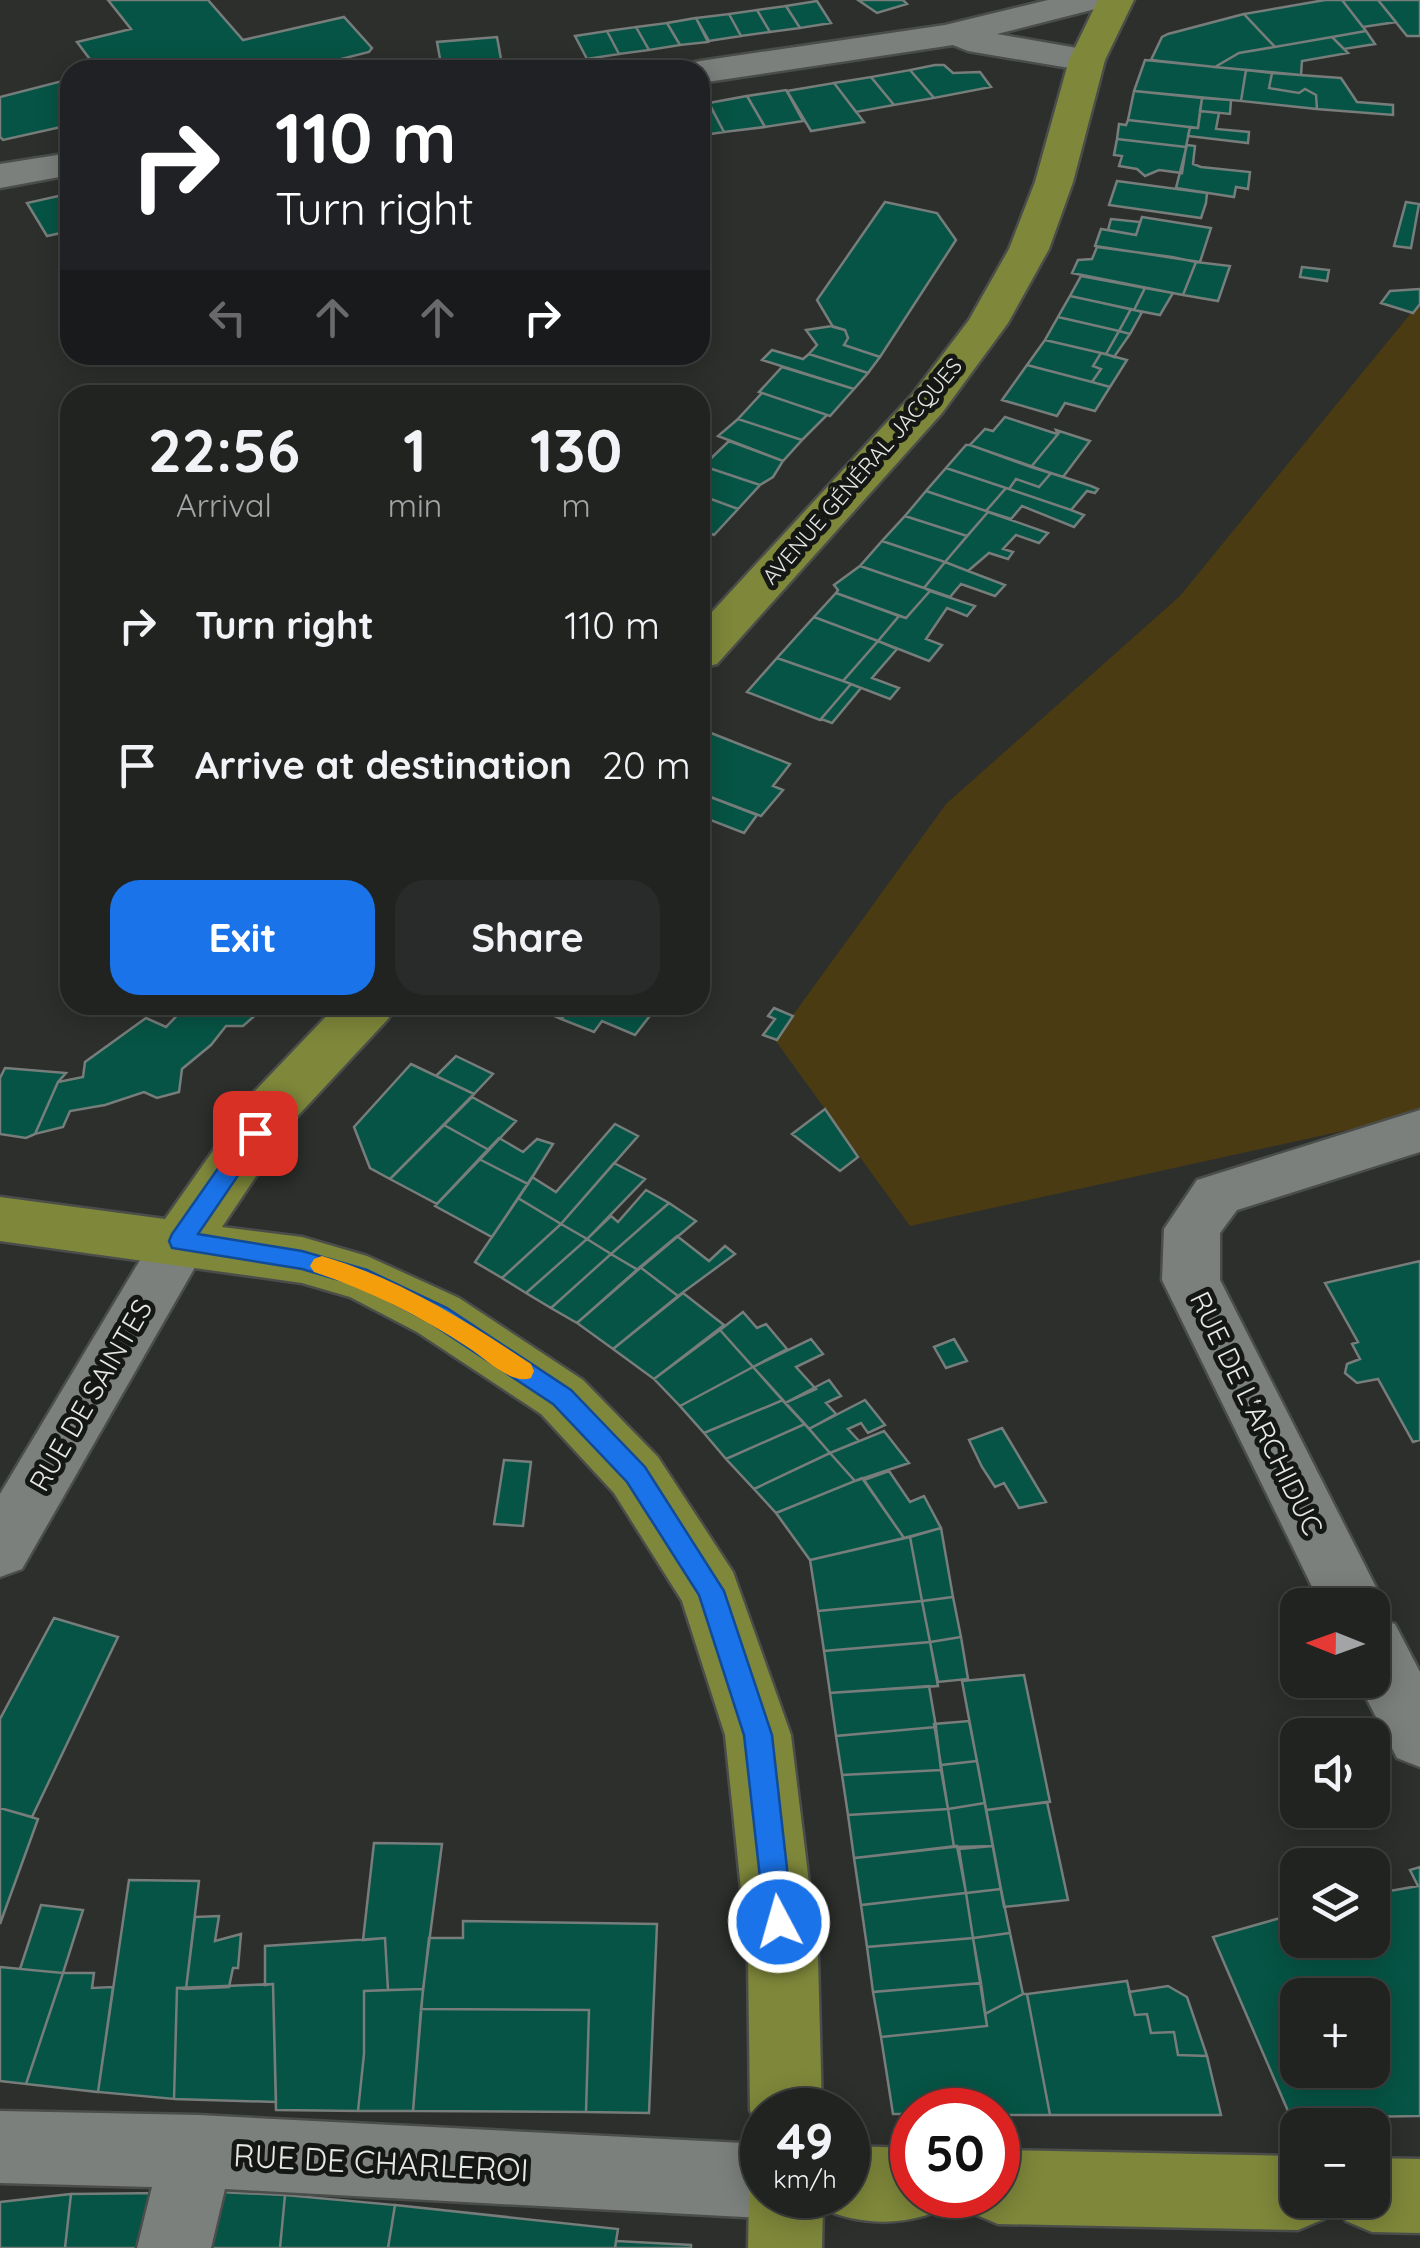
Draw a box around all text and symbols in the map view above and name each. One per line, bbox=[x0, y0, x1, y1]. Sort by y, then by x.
text: 110 m bbox=[275, 93, 457, 181]
icon: right bbox=[110, 100, 240, 230]
text: Turn right bbox=[275, 180, 474, 236]
icon: left bbox=[200, 290, 255, 345]
icon: ahead bbox=[305, 290, 360, 345]
icon: ahead bbox=[410, 290, 465, 345]
icon: right bbox=[515, 290, 570, 345]
street label: AVENUE GÉNÉRAL JACQUES bbox=[756, 352, 968, 590]
text: 22:56 bbox=[148, 412, 300, 487]
text: 1 bbox=[403, 412, 427, 487]
text: 130 bbox=[530, 412, 622, 487]
text: Arrival bbox=[176, 485, 272, 525]
text: min bbox=[388, 485, 442, 525]
text: m bbox=[562, 485, 591, 525]
icon: right bbox=[110, 598, 165, 653]
text: Turn right bbox=[195, 601, 374, 649]
text: 110 m bbox=[564, 601, 660, 649]
icon: arrive bbox=[110, 738, 165, 793]
text: Arrive at destination bbox=[195, 741, 572, 789]
text: 20 m bbox=[602, 741, 691, 789]
button: Exit bbox=[110, 880, 375, 995]
button: Share bbox=[395, 880, 660, 995]
pin bbox=[213, 1091, 298, 1176]
icon: arrive bbox=[228, 1106, 283, 1161]
street label: RUE DE L'ARCHIDUC bbox=[1183, 1286, 1331, 1540]
street label: RUE DE SAINTES bbox=[21, 1293, 159, 1497]
north arrow bbox=[1280, 1588, 1390, 1698]
map controls bbox=[1280, 1588, 1390, 2218]
button: sound bbox=[1280, 1718, 1390, 1828]
button: layers bbox=[1280, 1848, 1390, 1958]
position arrow bbox=[727, 1870, 831, 1974]
button: + bbox=[1280, 1978, 1390, 2088]
speed limit sign: 50 bbox=[890, 2088, 1020, 2218]
button: − bbox=[1280, 2108, 1390, 2218]
text: 49 bbox=[777, 2109, 833, 2172]
street label: RUE DE CHARLEROI bbox=[232, 2134, 530, 2190]
text: km/h bbox=[773, 2163, 837, 2194]

